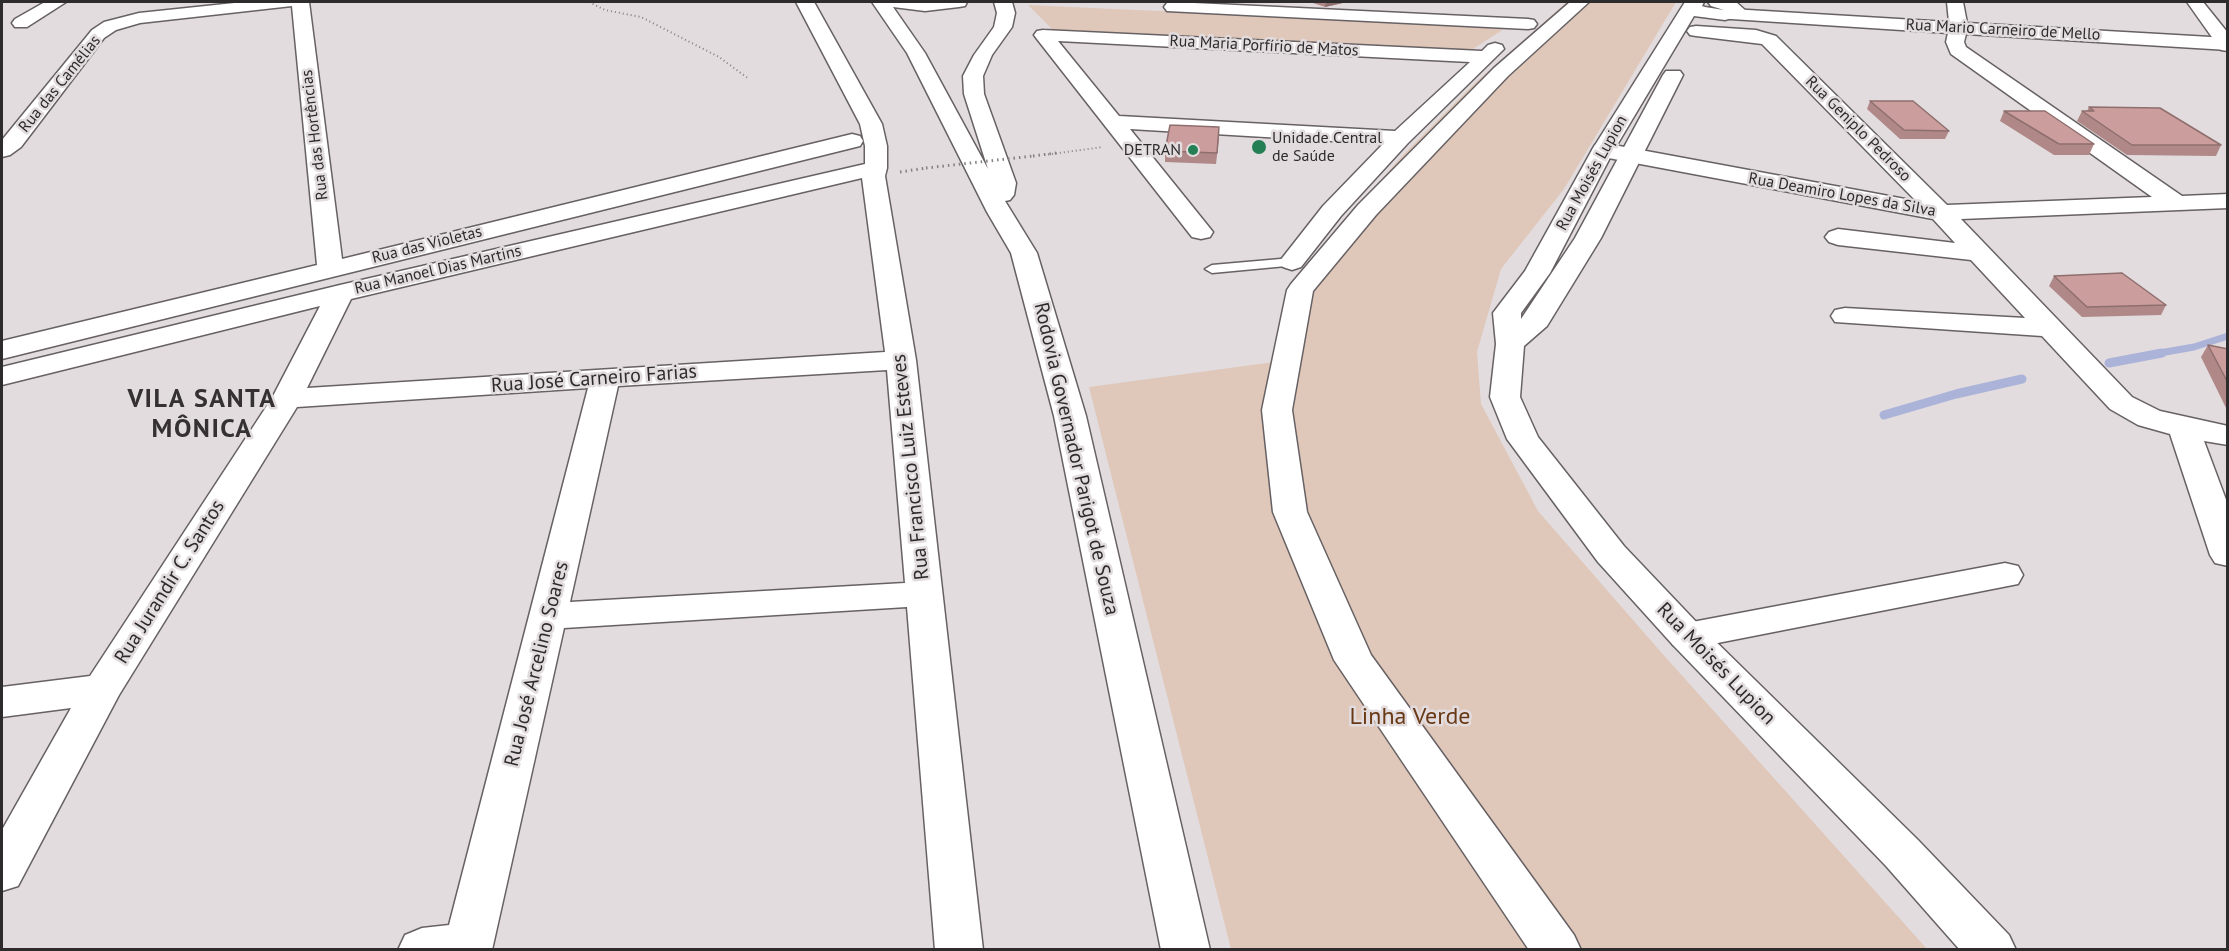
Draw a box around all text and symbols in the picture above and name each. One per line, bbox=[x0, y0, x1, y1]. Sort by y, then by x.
street label: Rua Mario Carneiro de Mello bbox=[1905, 15, 2101, 45]
street label: Rua Maria Porfírio de Matos bbox=[1169, 31, 1359, 61]
street label: Rua das Camélias bbox=[15, 32, 105, 136]
street label: Rua das Hortências bbox=[297, 69, 333, 201]
street label: Rua Geniplo Pedroso bbox=[1801, 72, 1915, 186]
street label: Rua Moisés Lupion bbox=[1552, 112, 1632, 234]
place label: Unidade Central de Saúde bbox=[1272, 128, 1382, 166]
marker: Unidade Central de Saúde bbox=[1250, 138, 1268, 156]
place label: DETRAN bbox=[1124, 140, 1181, 160]
marker: DETRAN bbox=[1186, 143, 1200, 157]
street label: Rua Deamiro Lopes da Silva bbox=[1747, 169, 1937, 221]
street label: Rua das Violetas bbox=[370, 222, 484, 268]
street label: Rua Manoel Dias Martins bbox=[353, 241, 523, 299]
street label: Rodovia Governador Parigot de Souza bbox=[1028, 300, 1124, 618]
street label: Rua Francisco Luiz Esteves bbox=[887, 353, 935, 581]
street label: Rua José Carneiro Farias bbox=[490, 360, 698, 398]
district label: VILA SANTA MÔNICA bbox=[127, 384, 277, 446]
street label: Rua Jurandir C. Santos bbox=[110, 496, 230, 668]
street label: Rua José Arcelino Soares bbox=[500, 559, 574, 769]
street label: Rua Moisés Lupion bbox=[1652, 598, 1780, 730]
park label: Linha Verde bbox=[1349, 703, 1471, 731]

